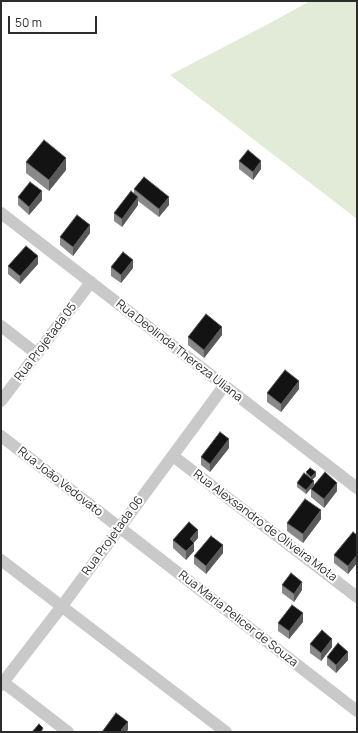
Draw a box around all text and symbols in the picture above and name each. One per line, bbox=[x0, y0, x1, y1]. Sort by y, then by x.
scale bar bbox=[10, 8, 99, 34]
text: 50 m bbox=[15, 14, 42, 31]
street label: Rua Deolinda Thereza Uliana bbox=[113, 297, 245, 405]
street label: Rua Projetada 05 bbox=[12, 300, 80, 384]
street label: Rua João Vedovato bbox=[15, 444, 105, 520]
street label: Rua Alexsandro de Oliveira Mota bbox=[190, 467, 340, 585]
street label: Rua Projetada 06 bbox=[79, 493, 147, 579]
street label: Rua Maria Pelicer de Souza bbox=[175, 568, 301, 670]

